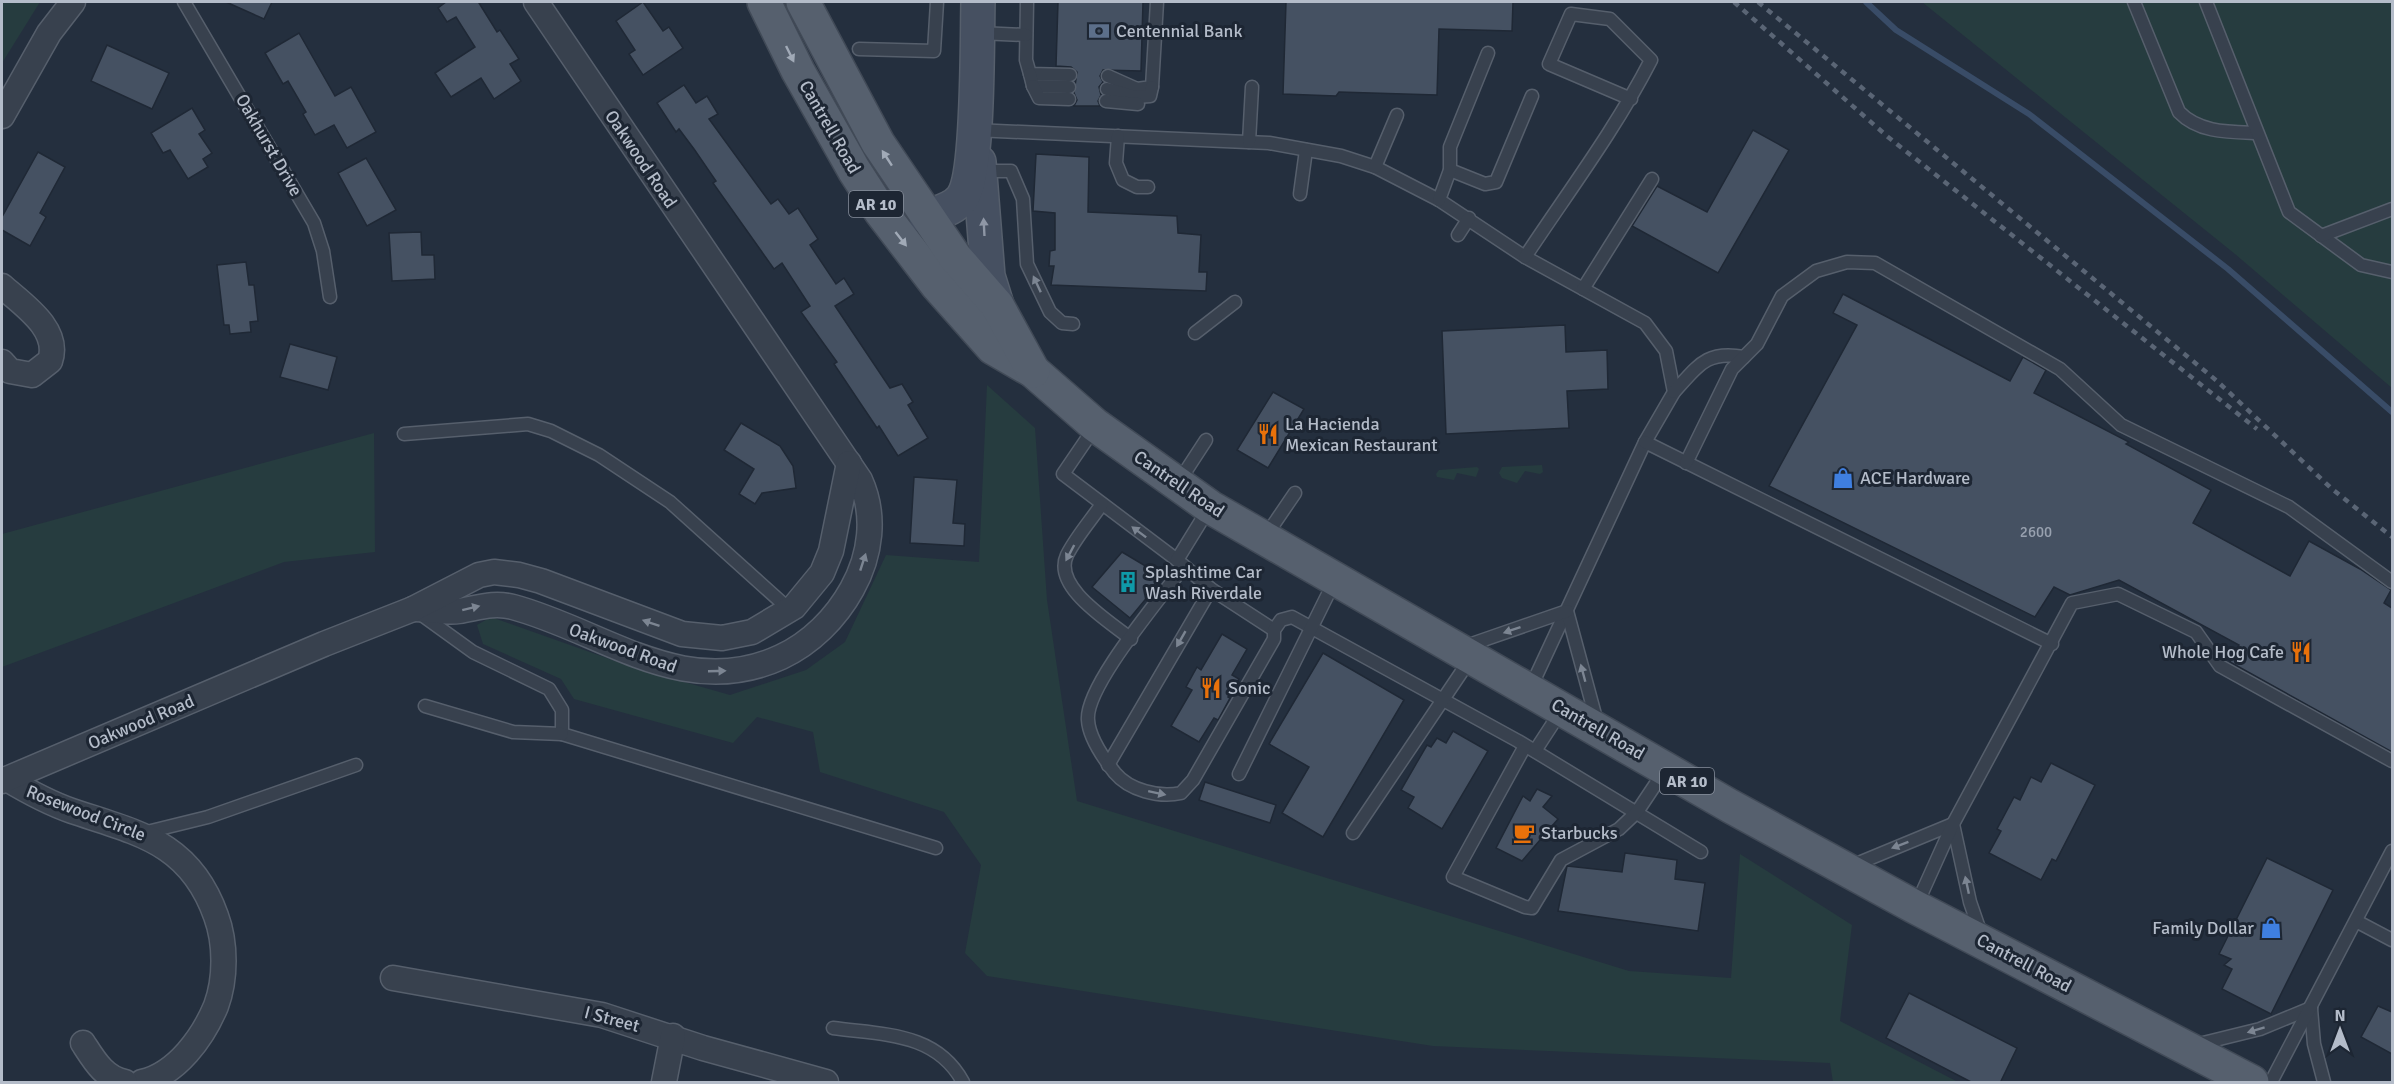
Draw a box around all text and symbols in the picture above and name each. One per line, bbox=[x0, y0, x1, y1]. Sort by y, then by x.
bank icon: Centennial Bank bbox=[1087, 19, 1111, 43]
place label: Centennial Bank bbox=[1116, 20, 1242, 42]
one-way arrow bbox=[784, 45, 794, 63]
street label: Cantrell Road bbox=[794, 76, 866, 178]
street label: Oakhurst Drive bbox=[231, 90, 307, 200]
street label: Oakwood Road bbox=[600, 106, 682, 212]
one-way arrow bbox=[882, 150, 893, 166]
road number: AR 10 bbox=[849, 191, 903, 217]
one-way arrow bbox=[980, 218, 989, 237]
one-way arrow bbox=[895, 231, 907, 246]
one-way arrow bbox=[1032, 276, 1041, 293]
place label: La Hacienda Mexican Restaurant bbox=[1285, 413, 1438, 456]
restaurant icon: La Hacienda Mexican Restaurant bbox=[1256, 422, 1280, 446]
street label: Cantrell Road bbox=[1130, 446, 1228, 522]
shop icon: ACE Hardware bbox=[1831, 466, 1855, 490]
place label: ACE Hardware bbox=[1860, 467, 1970, 489]
house number: 2600 bbox=[2020, 523, 2052, 541]
one-way arrow bbox=[1132, 526, 1148, 538]
one-way arrow bbox=[1065, 544, 1075, 561]
one-way arrow bbox=[859, 553, 868, 571]
place label: Splashtime Car Wash Riverdale bbox=[1145, 561, 1262, 604]
building icon: Splashtime Car Wash Riverdale bbox=[1116, 570, 1140, 594]
one-way arrow bbox=[462, 602, 481, 612]
street label: Oakwood Road bbox=[566, 618, 680, 678]
one-way arrow bbox=[642, 618, 660, 628]
one-way arrow bbox=[1503, 625, 1521, 635]
one-way arrow bbox=[1176, 631, 1187, 647]
restaurant icon: Whole Hog Cafe bbox=[2289, 640, 2313, 664]
place label: Whole Hog Cafe bbox=[2162, 641, 2284, 663]
one-way arrow bbox=[1578, 664, 1587, 682]
one-way arrow bbox=[708, 667, 727, 676]
restaurant icon: Sonic bbox=[1199, 676, 1223, 700]
place label: Sonic bbox=[1228, 677, 1271, 699]
street label: Oakwood Road bbox=[85, 690, 197, 754]
street label: Cantrell Road bbox=[1547, 693, 1649, 765]
road number: AR 10 bbox=[1660, 768, 1714, 794]
street label: Rosewood Circle bbox=[23, 780, 149, 846]
one-way arrow bbox=[1148, 789, 1167, 798]
cafe icon: Starbucks bbox=[1512, 821, 1536, 845]
place label: Starbucks bbox=[1541, 822, 1618, 844]
one-way arrow bbox=[1891, 841, 1909, 851]
one-way arrow bbox=[1961, 876, 1971, 894]
shop icon: Family Dollar bbox=[2259, 916, 2283, 940]
place label: Family Dollar bbox=[2152, 917, 2254, 939]
street label: Cantrell Road bbox=[1973, 929, 2075, 997]
north arrow bbox=[2310, 1000, 2370, 1060]
street label: I Street bbox=[582, 1001, 642, 1037]
text: N bbox=[2334, 1006, 2346, 1026]
one-way arrow bbox=[2247, 1025, 2265, 1035]

